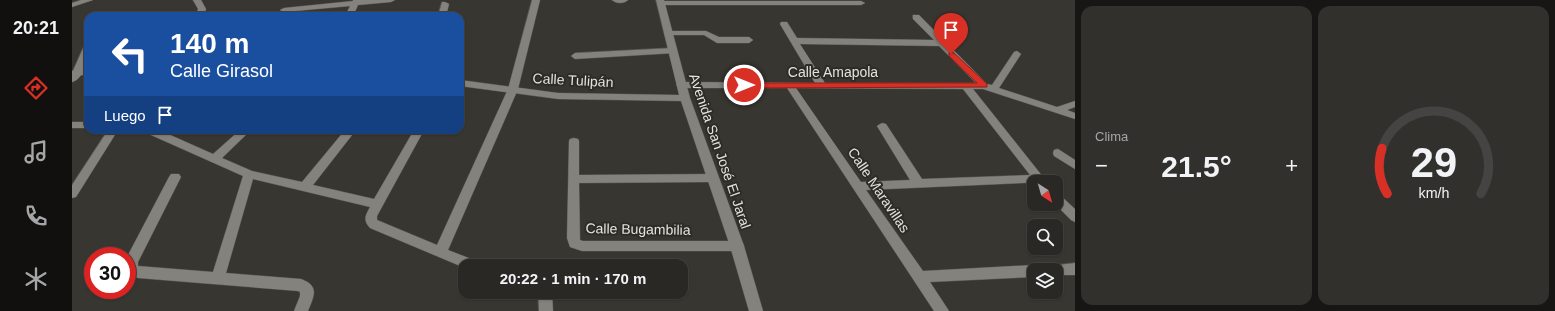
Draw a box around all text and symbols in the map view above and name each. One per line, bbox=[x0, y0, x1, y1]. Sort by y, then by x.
pin bbox=[934, 13, 968, 54]
text: 20:21 bbox=[13, 18, 59, 38]
icon: arrive bbox=[940, 19, 962, 41]
icon: left bbox=[104, 28, 156, 80]
text: 140 m bbox=[170, 28, 249, 59]
text: Calle Girasol bbox=[170, 61, 273, 81]
position arrow bbox=[723, 64, 765, 106]
street label: Calle Amapola bbox=[788, 64, 878, 80]
street label: Calle Tulipán bbox=[532, 70, 614, 90]
street label: Avenida San José El Jaral bbox=[686, 71, 754, 231]
icon: directions bbox=[22, 74, 50, 102]
icon: arrive bbox=[154, 104, 176, 126]
text: Luego bbox=[104, 107, 146, 124]
text: Clima bbox=[1095, 129, 1128, 144]
icon: music bbox=[22, 138, 50, 166]
text: 29 bbox=[1410, 138, 1457, 185]
street label: Calle Maravillas bbox=[845, 145, 913, 235]
text: 21.5° bbox=[1161, 150, 1232, 183]
text: − bbox=[1095, 153, 1108, 178]
text: + bbox=[1285, 153, 1298, 178]
north arrow bbox=[1027, 175, 1063, 211]
map controls bbox=[1027, 175, 1063, 299]
text: km/h bbox=[1418, 184, 1449, 200]
icon: phone bbox=[22, 202, 50, 230]
button: search bbox=[1027, 219, 1063, 255]
street label: Calle Bugambilia bbox=[585, 220, 691, 238]
speed limit sign: 30 bbox=[84, 247, 136, 299]
button: layers bbox=[1027, 263, 1063, 299]
icon: climate bbox=[22, 265, 50, 293]
text: 20:22 · 1 min · 170 m bbox=[500, 270, 646, 287]

